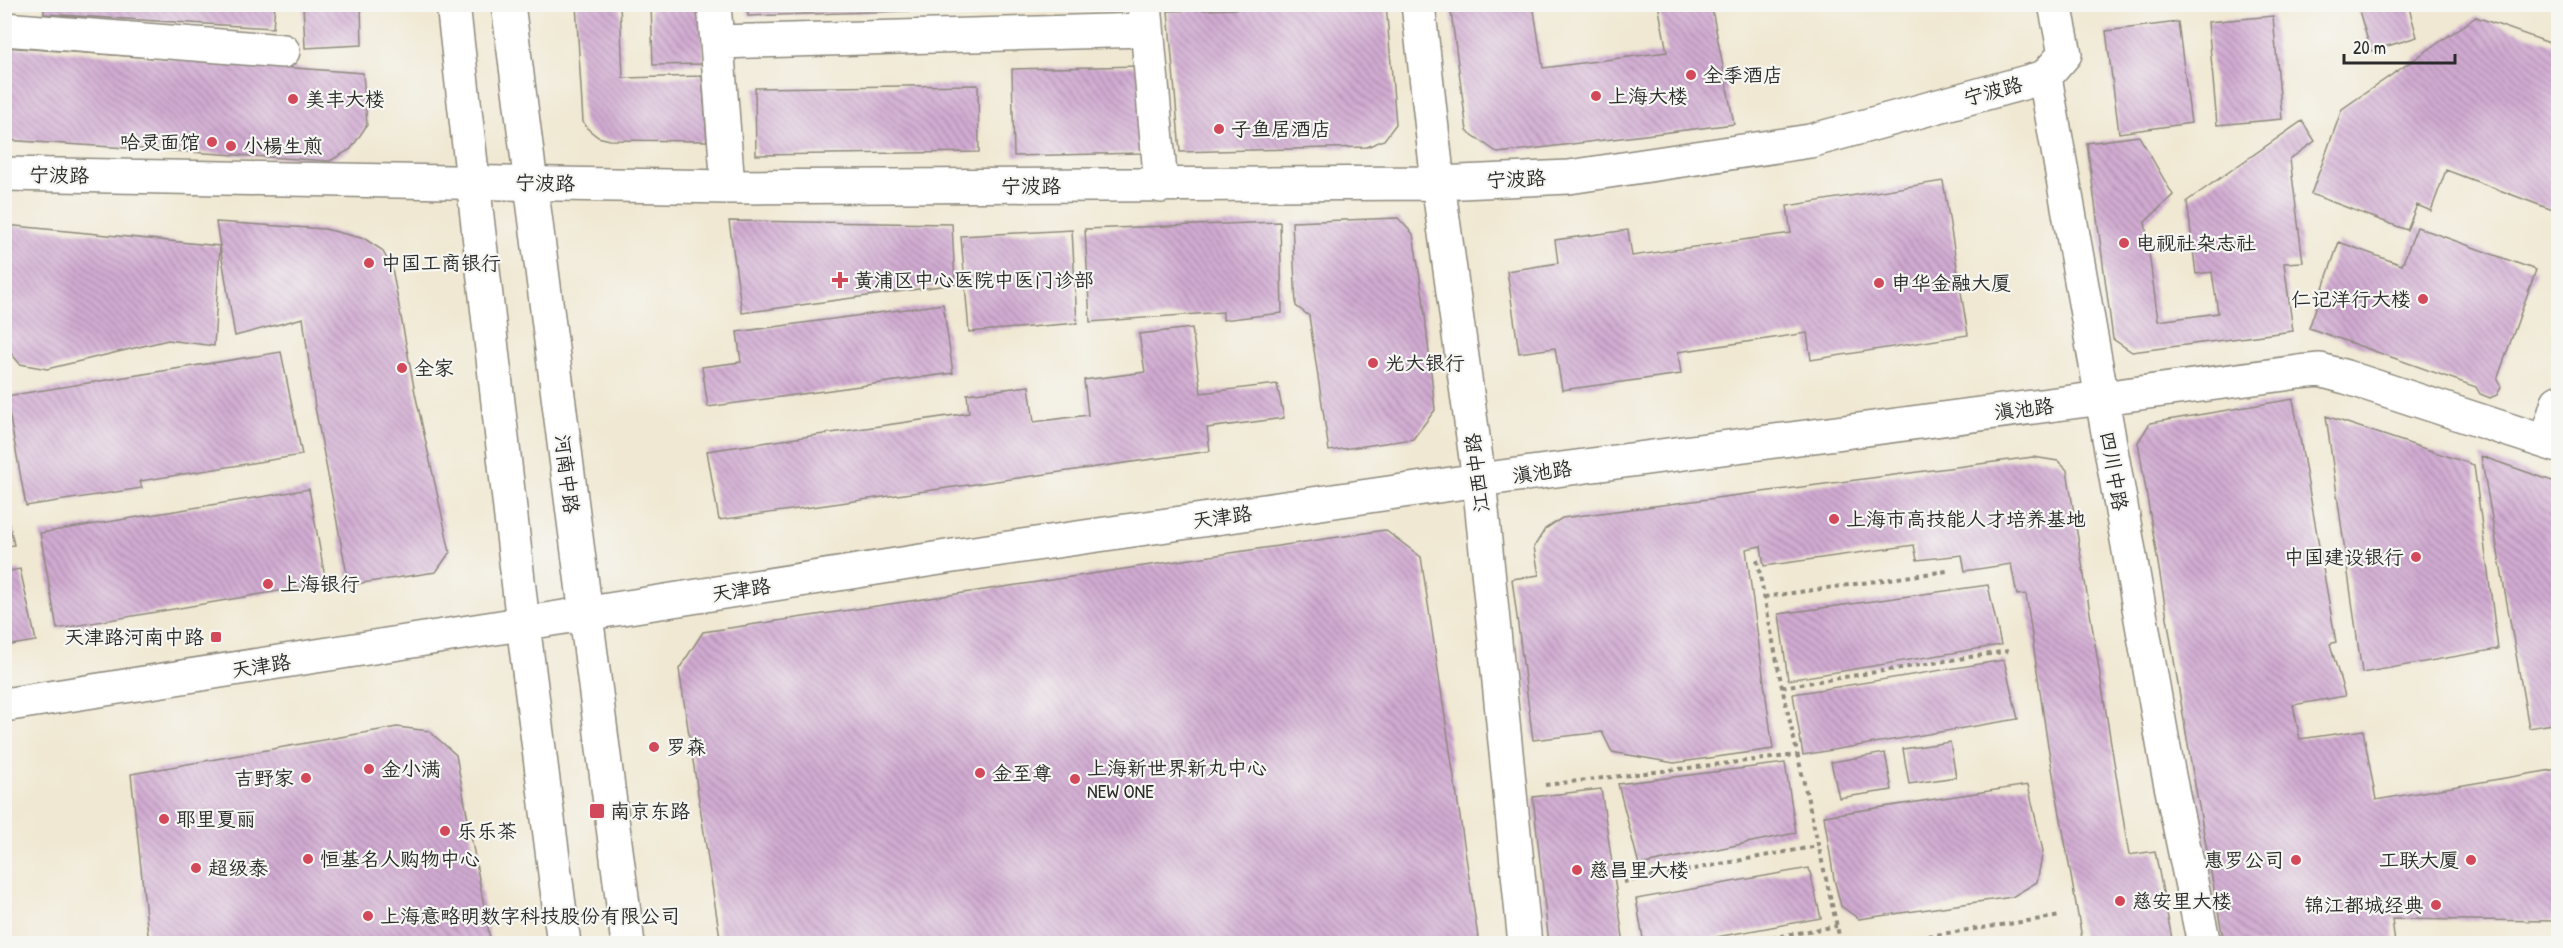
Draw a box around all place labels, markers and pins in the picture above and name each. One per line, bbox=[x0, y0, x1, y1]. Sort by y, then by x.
place label: 全季酒店 bbox=[1703, 61, 1783, 88]
marker: 全季酒店 bbox=[1684, 68, 1698, 82]
place label: 上海大楼 bbox=[1608, 82, 1688, 109]
place label: 美丰大楼 bbox=[305, 85, 385, 112]
marker: 上海大楼 bbox=[1589, 89, 1603, 103]
marker: 美丰大楼 bbox=[286, 92, 300, 106]
place label: 子鱼居酒店 bbox=[1231, 115, 1331, 142]
marker: 子鱼居酒店 bbox=[1212, 122, 1226, 136]
place label: 哈灵面馆 bbox=[120, 128, 200, 155]
place label: 小楊生煎 bbox=[243, 132, 323, 159]
marker: 哈灵面馆 bbox=[205, 135, 219, 149]
marker: 小楊生煎 bbox=[224, 139, 238, 153]
place label: 电视社杂志社 bbox=[2136, 229, 2256, 256]
marker: 电视社杂志社 bbox=[2117, 236, 2131, 250]
place label: 中国工商银行 bbox=[381, 249, 501, 276]
marker: 中国工商银行 bbox=[362, 256, 376, 270]
place label: 黄浦区中心医院中医门诊部 bbox=[854, 266, 1094, 293]
place label: 申华金融大厦 bbox=[1891, 269, 2011, 296]
marker: 黄浦区中心医院中医门诊部 bbox=[831, 271, 849, 289]
marker: 申华金融大厦 bbox=[1872, 276, 1886, 290]
place label: 仁记洋行大楼 bbox=[2291, 285, 2411, 312]
marker: 仁记洋行大楼 bbox=[2416, 292, 2430, 306]
place label: 光大银行 bbox=[1385, 349, 1465, 376]
place label: 全家 bbox=[414, 354, 454, 381]
marker: 光大银行 bbox=[1366, 356, 1380, 370]
marker: 全家 bbox=[395, 361, 409, 375]
place label: 上海市高技能人才培养基地 bbox=[1846, 505, 2086, 532]
marker: 上海市高技能人才培养基地 bbox=[1827, 512, 1841, 526]
place label: 中国建设银行 bbox=[2284, 543, 2404, 570]
marker: 中国建设银行 bbox=[2409, 550, 2423, 564]
place label: 上海银行 bbox=[280, 570, 360, 597]
marker: 上海银行 bbox=[261, 577, 275, 591]
place label: 天津路河南中路 bbox=[64, 623, 205, 650]
marker: 天津路河南中路 bbox=[209, 630, 223, 644]
place label: 罗森 bbox=[666, 733, 706, 760]
marker: 罗森 bbox=[647, 740, 661, 754]
place label: 上海新世界新丸中心 NEW ONE bbox=[1087, 754, 1267, 804]
place label: 金小满 bbox=[381, 755, 441, 782]
place label: 金至尊 bbox=[992, 759, 1052, 786]
marker: 金小满 bbox=[362, 762, 376, 776]
place label: 吉野家 bbox=[234, 764, 294, 791]
marker: 金至尊 bbox=[973, 766, 987, 780]
marker: 吉野家 bbox=[299, 771, 313, 785]
marker: 上海新世界新丸中心 NEW ONE bbox=[1068, 772, 1082, 786]
place label: 南京东路 bbox=[610, 797, 691, 824]
marker: 南京东路 bbox=[588, 802, 606, 820]
place label: 耶里夏丽 bbox=[176, 805, 256, 832]
marker: 耶里夏丽 bbox=[157, 812, 171, 826]
place label: 乐乐茶 bbox=[457, 817, 517, 844]
marker: 乐乐茶 bbox=[438, 824, 452, 838]
place label: 恒基名人购物中心 bbox=[320, 845, 480, 872]
place label: 惠罗公司 bbox=[2204, 846, 2284, 873]
place label: 工联大厦 bbox=[2379, 846, 2459, 873]
marker: 恒基名人购物中心 bbox=[301, 852, 315, 866]
marker: 惠罗公司 bbox=[2289, 853, 2303, 867]
marker: 工联大厦 bbox=[2464, 853, 2478, 867]
place label: 超级泰 bbox=[208, 854, 268, 881]
place label: 慈昌里大楼 bbox=[1589, 856, 1689, 883]
marker: 超级泰 bbox=[189, 861, 203, 875]
marker: 慈昌里大楼 bbox=[1570, 863, 1584, 877]
place label: 慈安里大楼 bbox=[2132, 887, 2232, 914]
place label: 锦江都城经典 bbox=[2304, 891, 2424, 918]
marker: 慈安里大楼 bbox=[2113, 894, 2127, 908]
marker: 锦江都城经典 bbox=[2429, 898, 2443, 912]
place label: 上海意略明数字科技股份有限公司 bbox=[380, 902, 680, 929]
marker: 上海意略明数字科技股份有限公司 bbox=[361, 909, 375, 923]

